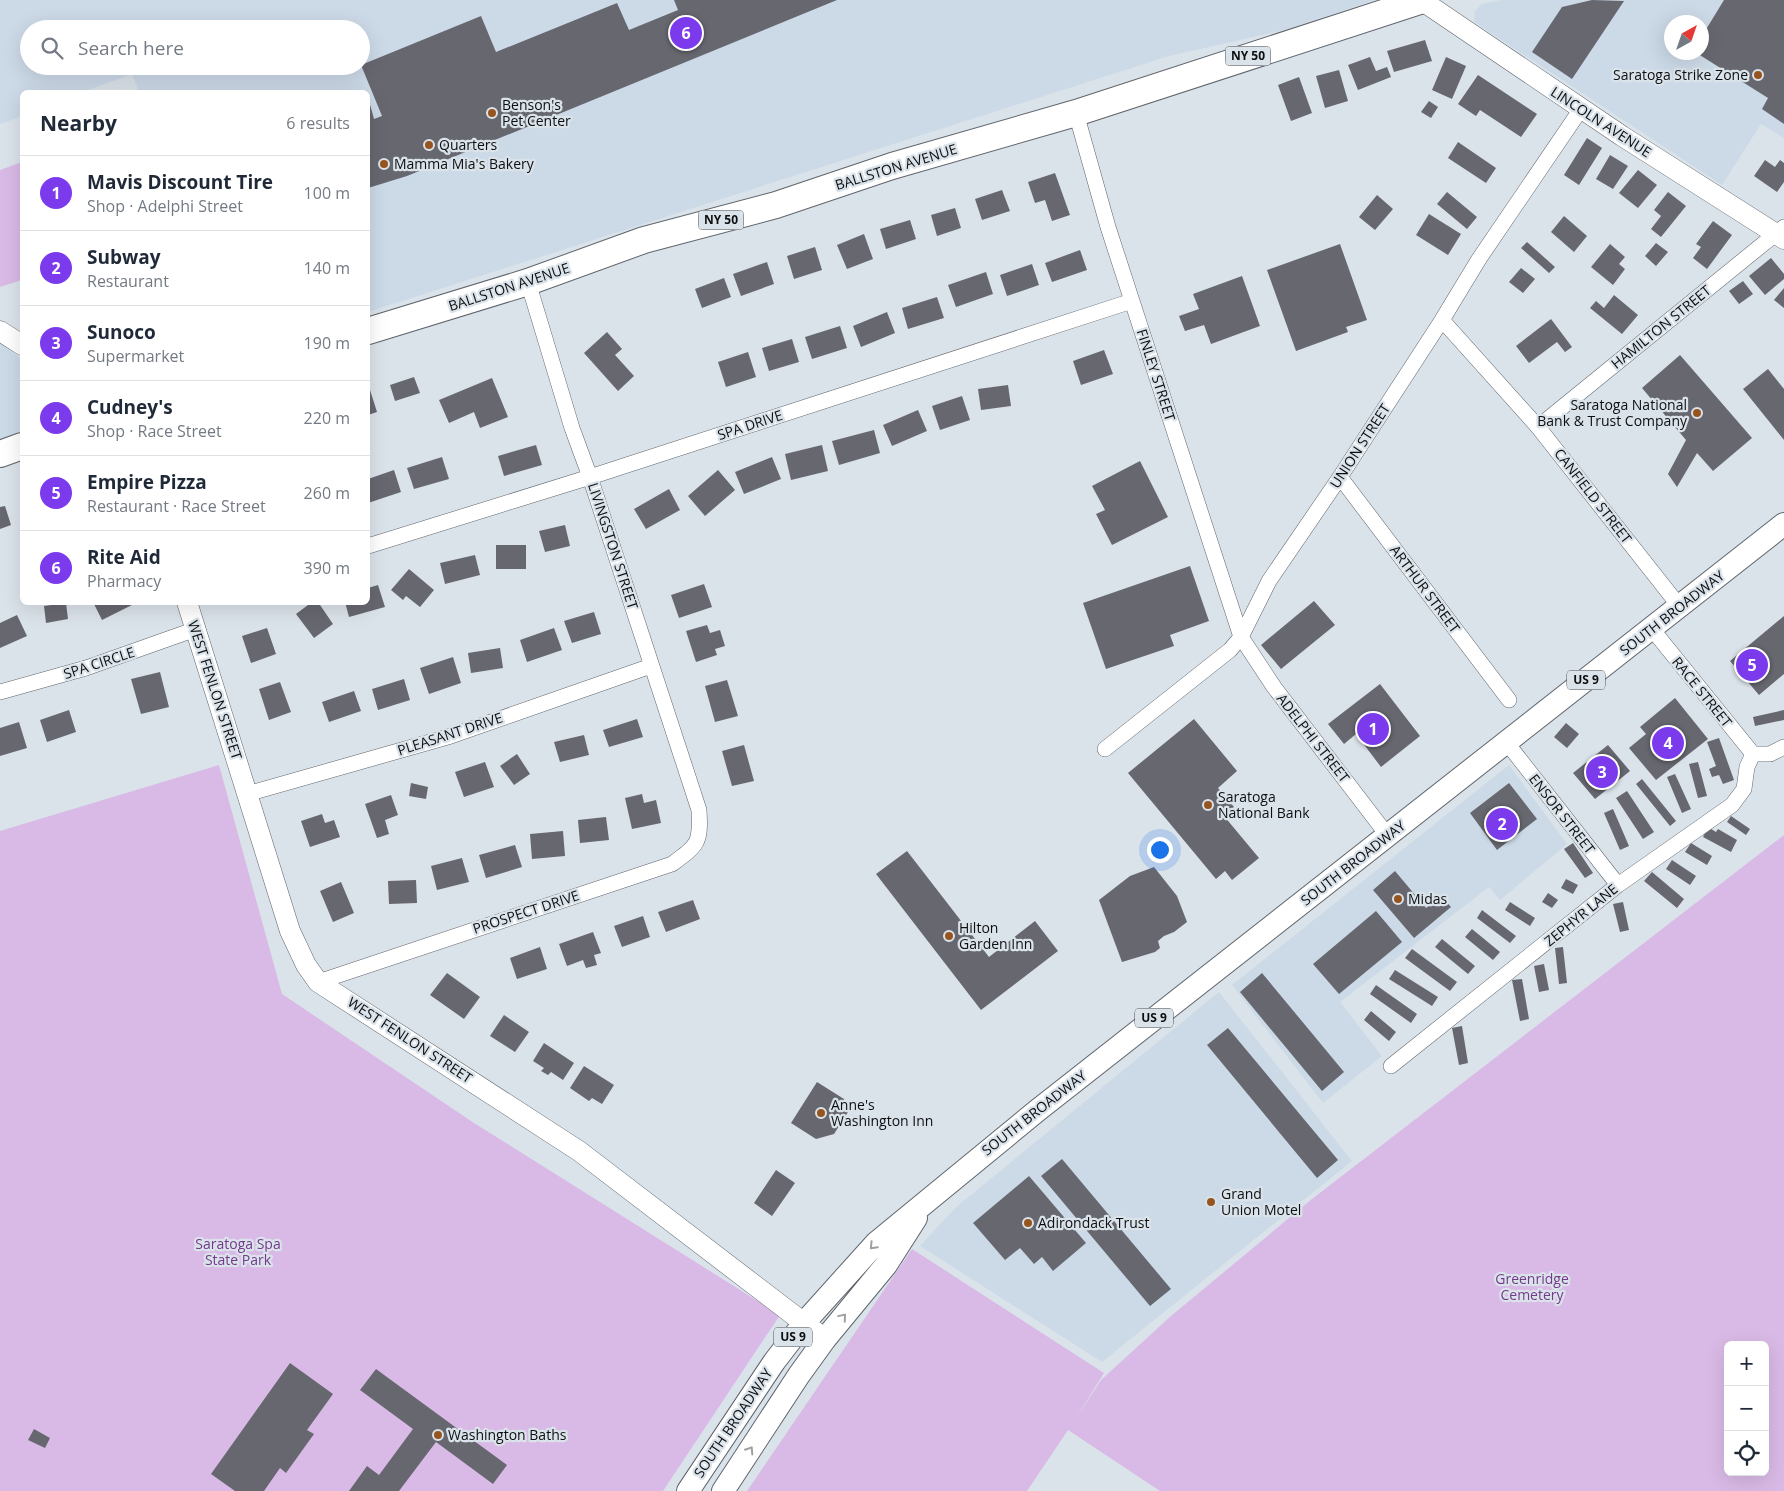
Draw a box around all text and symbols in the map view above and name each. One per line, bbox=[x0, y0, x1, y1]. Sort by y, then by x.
pin: 6 bbox=[670, 14, 702, 52]
north arrow bbox=[1664, 15, 1709, 60]
search box bbox=[20, 20, 370, 75]
icon: search bbox=[38, 34, 66, 62]
text: Search here bbox=[78, 35, 184, 61]
road number: NY 50 bbox=[1226, 46, 1270, 66]
place label: Saratoga Strike Zone bbox=[1613, 65, 1748, 84]
marker: Saratoga Strike Zone bbox=[1752, 69, 1764, 81]
street label: LINCOLN AVENUE bbox=[1547, 82, 1655, 161]
place label: Benson's Pet Center bbox=[502, 95, 571, 130]
marker: Benson's Pet Center bbox=[486, 107, 498, 119]
text: Nearby bbox=[40, 109, 117, 137]
text: 6 results bbox=[286, 112, 350, 134]
place label: Quarters bbox=[439, 135, 498, 154]
marker: Quarters bbox=[423, 139, 435, 151]
street label: BALLSTON AVENUE bbox=[833, 139, 959, 194]
place label: Mamma Mia's Bakery bbox=[394, 154, 535, 173]
marker: Mamma Mia's Bakery bbox=[378, 158, 390, 170]
text: Mavis Discount Tire bbox=[87, 169, 273, 195]
text: 1 bbox=[51, 182, 61, 204]
text: 100 m bbox=[304, 182, 350, 204]
text: Shop · Adelphi Street bbox=[87, 195, 243, 217]
road number: NY 50 bbox=[698, 210, 744, 230]
text: Subway bbox=[87, 244, 161, 270]
text: 2 bbox=[51, 257, 61, 279]
text: 140 m bbox=[304, 257, 350, 279]
street label: BALLSTON AVENUE bbox=[446, 258, 572, 315]
text: Restaurant bbox=[87, 270, 169, 292]
street label: HAMILTON STREET bbox=[1607, 280, 1715, 373]
text: Sunoco bbox=[87, 319, 156, 345]
street label: FINLEY STREET bbox=[1133, 326, 1180, 423]
text: 3 bbox=[51, 332, 61, 354]
text: 190 m bbox=[304, 332, 350, 354]
text: Supermarket bbox=[87, 345, 184, 367]
text: Cudney's bbox=[87, 394, 173, 420]
place label: Saratoga National Bank & Trust Company bbox=[1537, 395, 1688, 430]
street label: UNION STREET bbox=[1325, 400, 1394, 492]
street label: SPA DRIVE bbox=[715, 405, 785, 444]
text: 4 bbox=[51, 407, 61, 429]
text: 220 m bbox=[304, 407, 350, 429]
marker: Saratoga National Bank & Trust Company bbox=[1691, 407, 1703, 419]
text: Shop · Race Street bbox=[87, 420, 222, 442]
street label: CANFIELD STREET bbox=[1550, 444, 1637, 547]
text: Empire Pizza bbox=[87, 469, 207, 495]
street label: LIVINGSTON STREET bbox=[584, 480, 643, 612]
text: 5 bbox=[51, 482, 61, 504]
text: 260 m bbox=[304, 482, 350, 504]
text: Restaurant · Race Street bbox=[87, 495, 266, 517]
street label: ARTHUR STREET bbox=[1386, 541, 1465, 637]
text: Rite Aid bbox=[87, 544, 161, 570]
text: 6 bbox=[51, 557, 61, 579]
text: 390 m bbox=[304, 557, 350, 579]
street label: SOUTH BROADWAY bbox=[1616, 566, 1728, 659]
text: Pharmacy bbox=[87, 570, 161, 592]
street label: WEST FENLON STREET bbox=[184, 618, 247, 762]
street label: SPA CIRCLE bbox=[61, 642, 137, 683]
pin: 5 bbox=[1736, 646, 1768, 684]
street label: RACE STREET bbox=[1668, 653, 1737, 731]
road number: US 9 bbox=[1567, 670, 1605, 690]
street label: ADELPHI STREET bbox=[1273, 689, 1354, 786]
street label: PLEASANT DRIVE bbox=[395, 708, 505, 759]
pin: 1 bbox=[1357, 710, 1389, 748]
pin: 4 bbox=[1652, 724, 1684, 762]
pin: 3 bbox=[1586, 753, 1618, 791]
street label: ENSOR STREET bbox=[1525, 770, 1600, 858]
place label: Saratoga National Bank bbox=[1218, 787, 1310, 822]
marker: Saratoga National Bank bbox=[1202, 799, 1214, 811]
pin: 2 bbox=[1486, 805, 1518, 843]
street label: SOUTH BROADWAY bbox=[1297, 816, 1409, 909]
your location bbox=[1147, 837, 1173, 863]
street label: ZEPHYR LANE bbox=[1540, 879, 1621, 950]
street label: PROSPECT DRIVE bbox=[470, 885, 581, 938]
place label: Midas bbox=[1408, 889, 1447, 908]
marker: Midas bbox=[1392, 893, 1404, 905]
place label: Hilton Garden Inn bbox=[959, 918, 1032, 953]
marker: Hilton Garden Inn bbox=[943, 930, 955, 942]
street label: WEST FENLON STREET bbox=[344, 992, 476, 1087]
road number: US 9 bbox=[1135, 1008, 1173, 1028]
street label: SOUTH BROADWAY bbox=[978, 1066, 1090, 1159]
place label: Anne's Washington Inn bbox=[831, 1095, 933, 1130]
marker: Anne's Washington Inn bbox=[815, 1107, 827, 1119]
place label: Grand Union Motel bbox=[1221, 1184, 1301, 1219]
marker: Grand Union Motel bbox=[1205, 1196, 1217, 1208]
place label: Adirondack Trust bbox=[1038, 1213, 1149, 1232]
marker: Adirondack Trust bbox=[1022, 1217, 1034, 1229]
park label: Saratoga Spa State Park bbox=[195, 1234, 281, 1269]
one-way arrow bbox=[870, 1241, 879, 1250]
park label: Greenridge Cemetery bbox=[1495, 1269, 1569, 1304]
one-way arrow bbox=[838, 1314, 846, 1323]
road number: US 9 bbox=[774, 1328, 812, 1346]
map controls bbox=[1724, 1341, 1769, 1476]
button: + bbox=[1724, 1341, 1769, 1386]
street label: SOUTH BROADWAY bbox=[689, 1364, 776, 1481]
button: − bbox=[1724, 1386, 1769, 1431]
place label: Washington Baths bbox=[448, 1425, 567, 1444]
marker: Washington Baths bbox=[432, 1429, 444, 1441]
button: locate bbox=[1724, 1431, 1769, 1476]
one-way arrow bbox=[744, 1447, 753, 1456]

